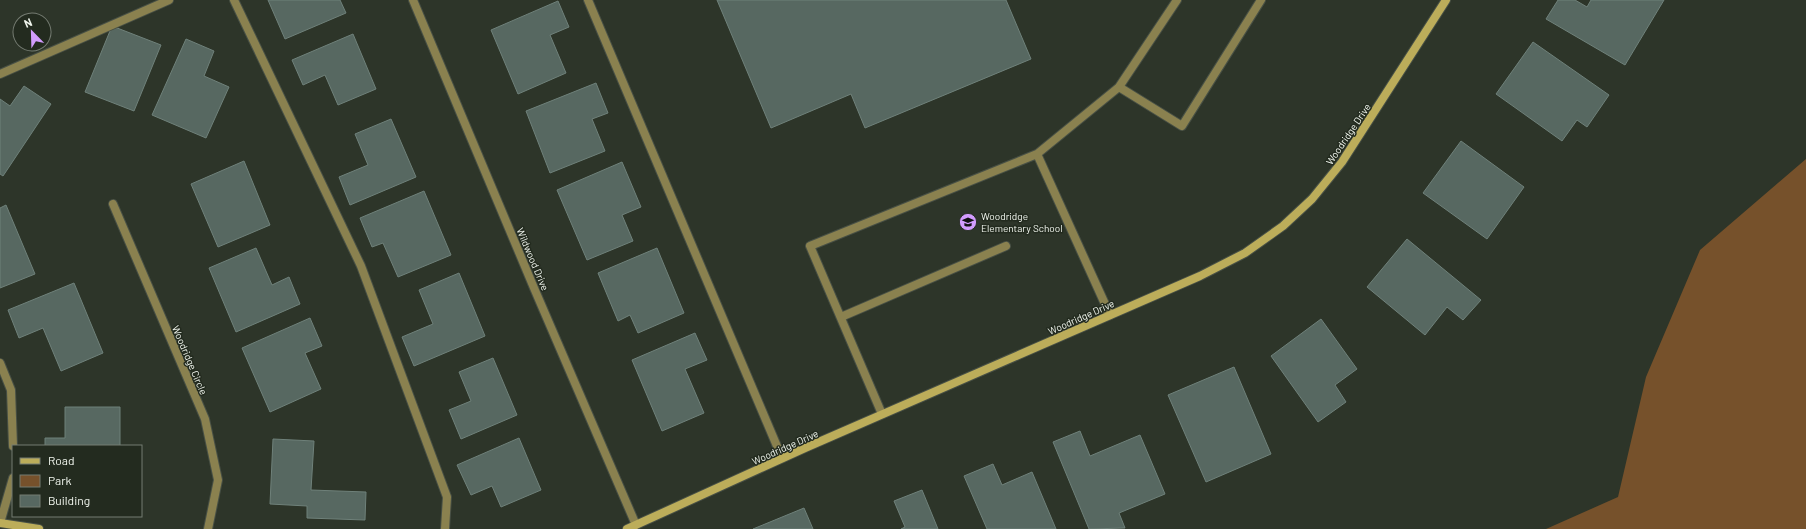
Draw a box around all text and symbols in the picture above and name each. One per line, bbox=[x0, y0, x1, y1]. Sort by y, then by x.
north arrow bbox=[12, 12, 52, 52]
text: N bbox=[22, 15, 34, 30]
street label: Woodridge Drive bbox=[1323, 101, 1373, 167]
place label: Woodridge Elementary School bbox=[981, 210, 1062, 234]
school or university icon: Woodridge Elementary School bbox=[958, 212, 978, 232]
street label: Wildwood Drive bbox=[514, 226, 552, 292]
street label: Woodridge Drive bbox=[1046, 297, 1116, 337]
street label: Woodridge Circle bbox=[170, 324, 210, 396]
street label: Woodridge Drive bbox=[750, 427, 820, 467]
legend bbox=[12, 445, 142, 517]
text: Road bbox=[48, 453, 75, 467]
text: Park bbox=[48, 473, 72, 487]
text: Building bbox=[48, 493, 90, 507]

